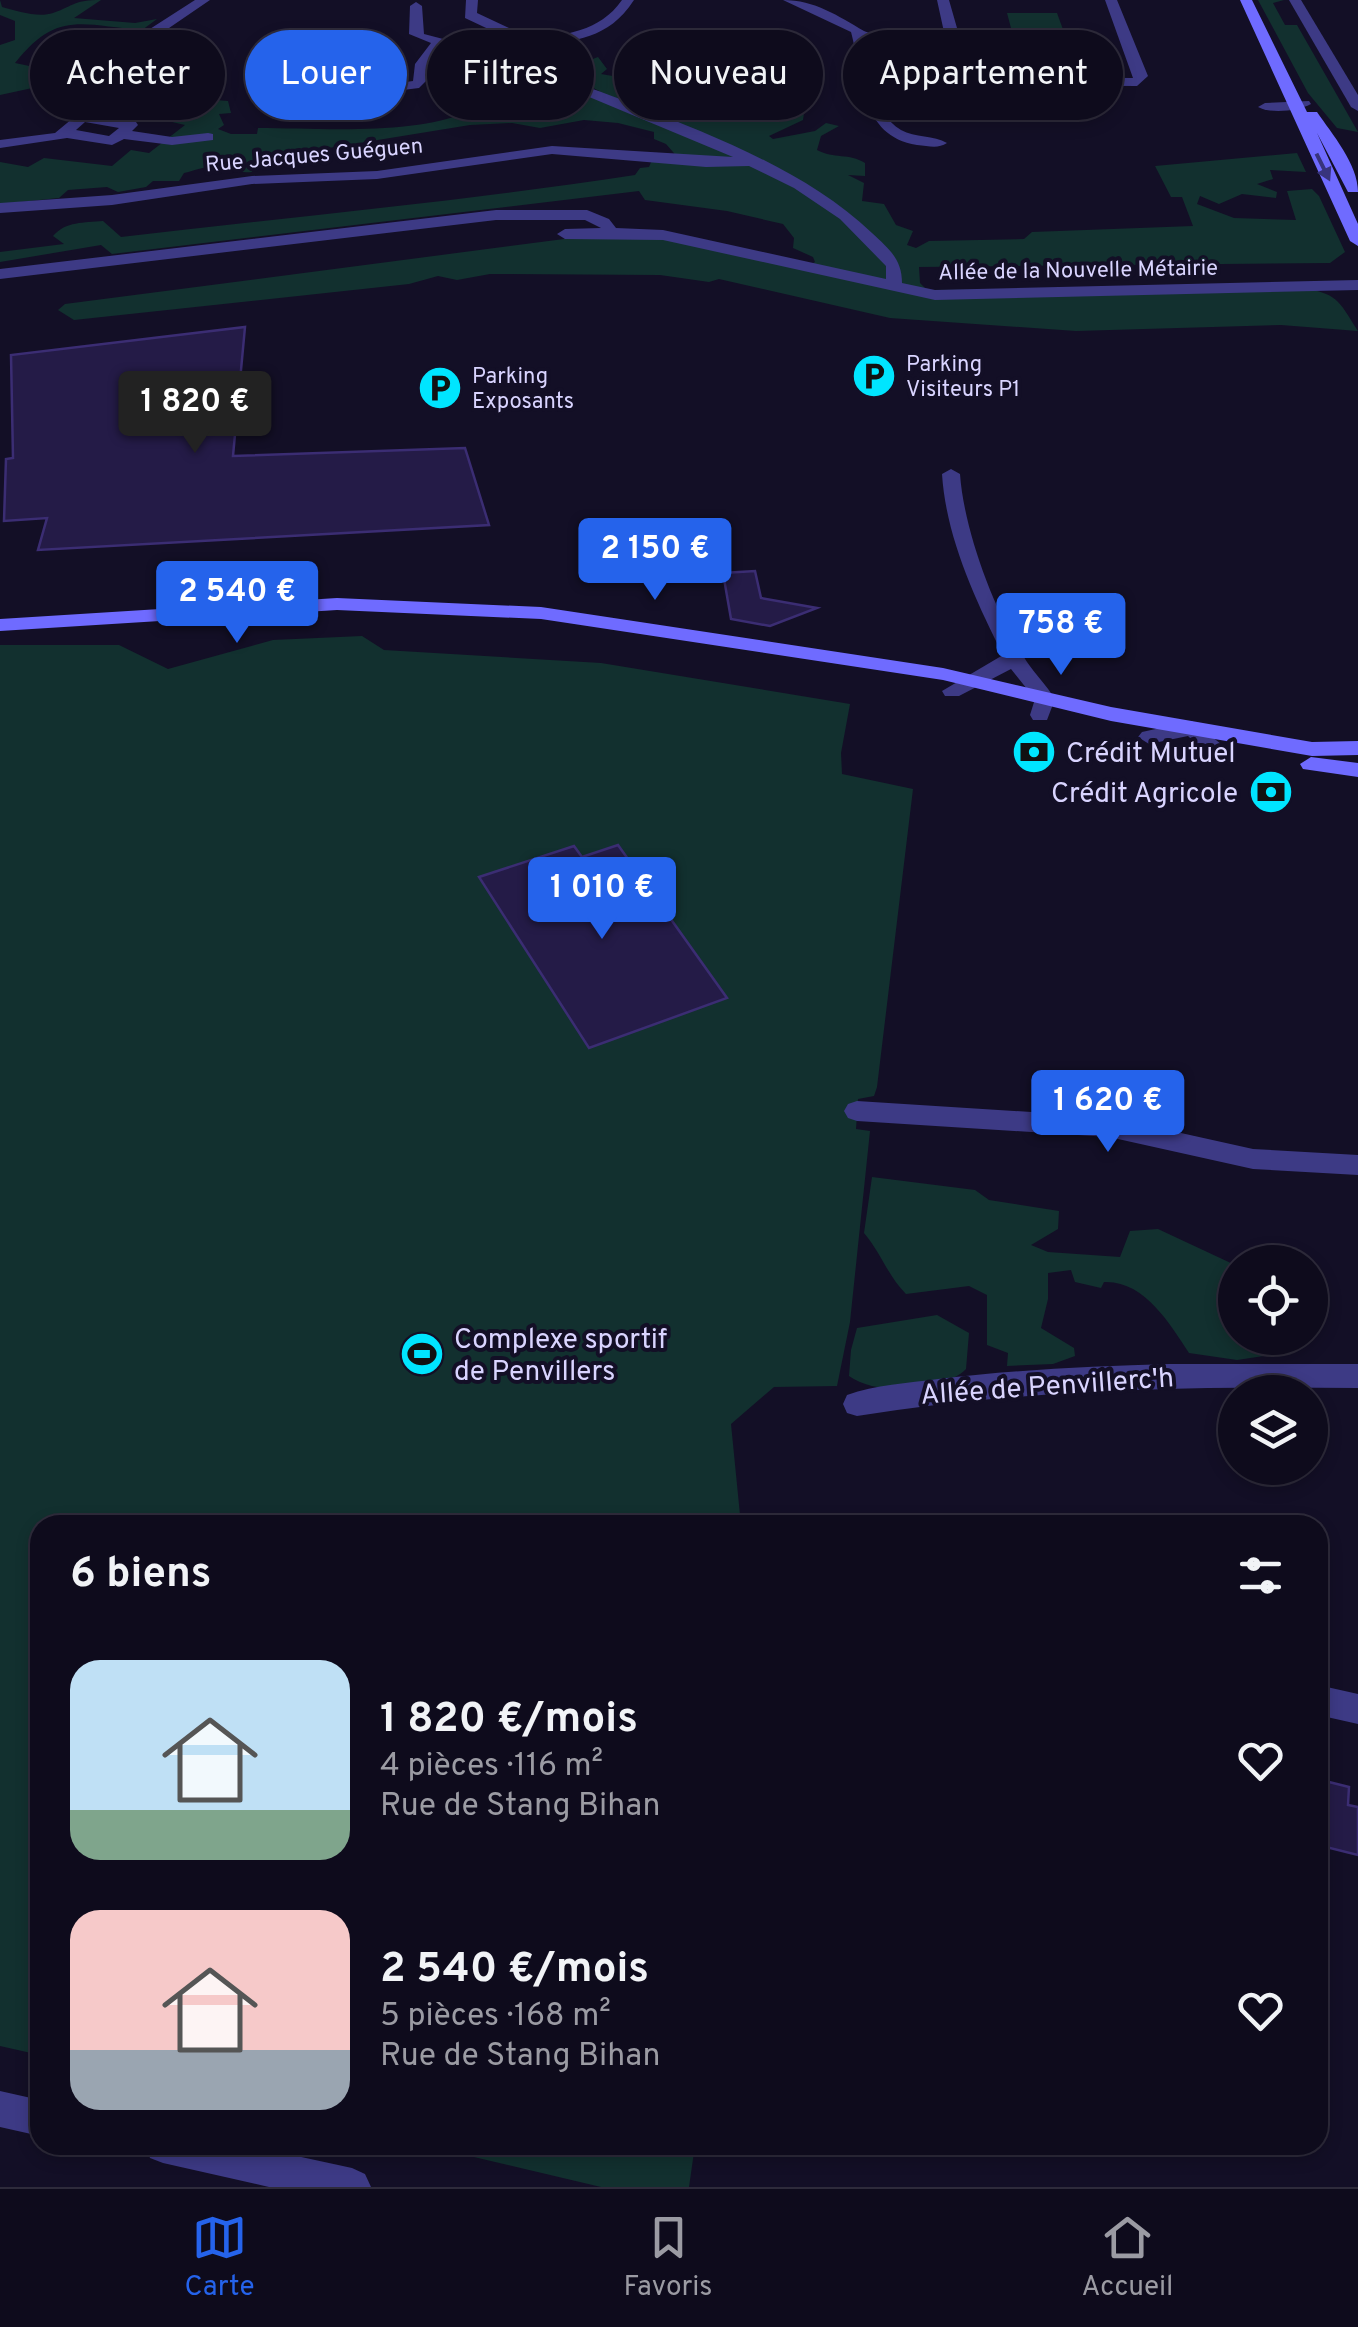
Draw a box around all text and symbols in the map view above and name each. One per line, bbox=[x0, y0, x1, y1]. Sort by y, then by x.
chip: Acheter bbox=[30, 30, 225, 120]
chip: Louer bbox=[245, 30, 407, 120]
chip: Filtres bbox=[427, 30, 594, 120]
chip: Nouveau bbox=[614, 30, 823, 120]
chip: Appartement bbox=[843, 30, 1123, 120]
street label: Rue Jacques Guéguen bbox=[204, 134, 424, 179]
one-way arrow bbox=[1315, 153, 1332, 182]
street label: Allée de la Nouvelle Métairie bbox=[938, 256, 1218, 287]
place label: Parking Visiteurs P1 bbox=[906, 352, 1020, 404]
parking icon: Parking Visiteurs P1 bbox=[851, 353, 897, 399]
place label: Parking Exposants bbox=[472, 364, 574, 416]
parking icon: Parking Exposants bbox=[417, 365, 463, 411]
pin: 1 820 € bbox=[103, 371, 287, 456]
text: 1 820 € bbox=[140, 383, 250, 423]
pin: 2 150 € bbox=[563, 518, 747, 603]
text: 2 150 € bbox=[600, 530, 710, 570]
pin: 2 540 € bbox=[145, 561, 329, 646]
text: 2 540 € bbox=[178, 573, 296, 613]
pin: 758 € bbox=[991, 593, 1131, 678]
text: 758 € bbox=[1018, 605, 1104, 645]
bank icon: Crédit Mutuel bbox=[1011, 729, 1057, 775]
place label: Crédit Mutuel bbox=[1066, 737, 1236, 773]
bank icon: Crédit Agricole bbox=[1248, 769, 1294, 815]
place label: Crédit Agricole bbox=[1051, 777, 1238, 813]
pin: 1 010 € bbox=[510, 857, 694, 942]
text: 1 010 € bbox=[550, 869, 654, 909]
pin: 1 620 € bbox=[1016, 1070, 1200, 1155]
text: 1 620 € bbox=[1053, 1082, 1163, 1122]
map controls bbox=[1218, 1245, 1328, 1485]
button: locate bbox=[1218, 1245, 1328, 1355]
place label: Complexe sportif de Penvillers bbox=[454, 1323, 667, 1391]
sports icon: Complexe sportif de Penvillers bbox=[399, 1331, 445, 1377]
street label: Allée de Penvillerc'h bbox=[919, 1361, 1175, 1415]
button: layers bbox=[1218, 1375, 1328, 1485]
icon: filters bbox=[1233, 1548, 1288, 1603]
text: 6 biens bbox=[70, 1549, 212, 1602]
text: 1 820 €/mois bbox=[380, 1694, 638, 1747]
icon: home bbox=[150, 1700, 270, 1820]
icon: heart bbox=[1233, 1733, 1288, 1788]
text: 4 pièces · 116 m² bbox=[380, 1747, 603, 1787]
text: Rue de Stang Bihan bbox=[380, 1787, 661, 1827]
text: 2 540 €/mois bbox=[380, 1944, 649, 1997]
icon: home bbox=[150, 1950, 270, 2070]
icon: heart bbox=[1233, 1983, 1288, 2038]
text: 5 pièces · 168 m² bbox=[380, 1997, 611, 2037]
text: Rue de Stang Bihan bbox=[380, 2037, 661, 2077]
tab: Carte bbox=[185, 2210, 254, 2306]
tab: Favoris bbox=[624, 2210, 712, 2306]
tab: Accueil bbox=[1082, 2210, 1173, 2306]

